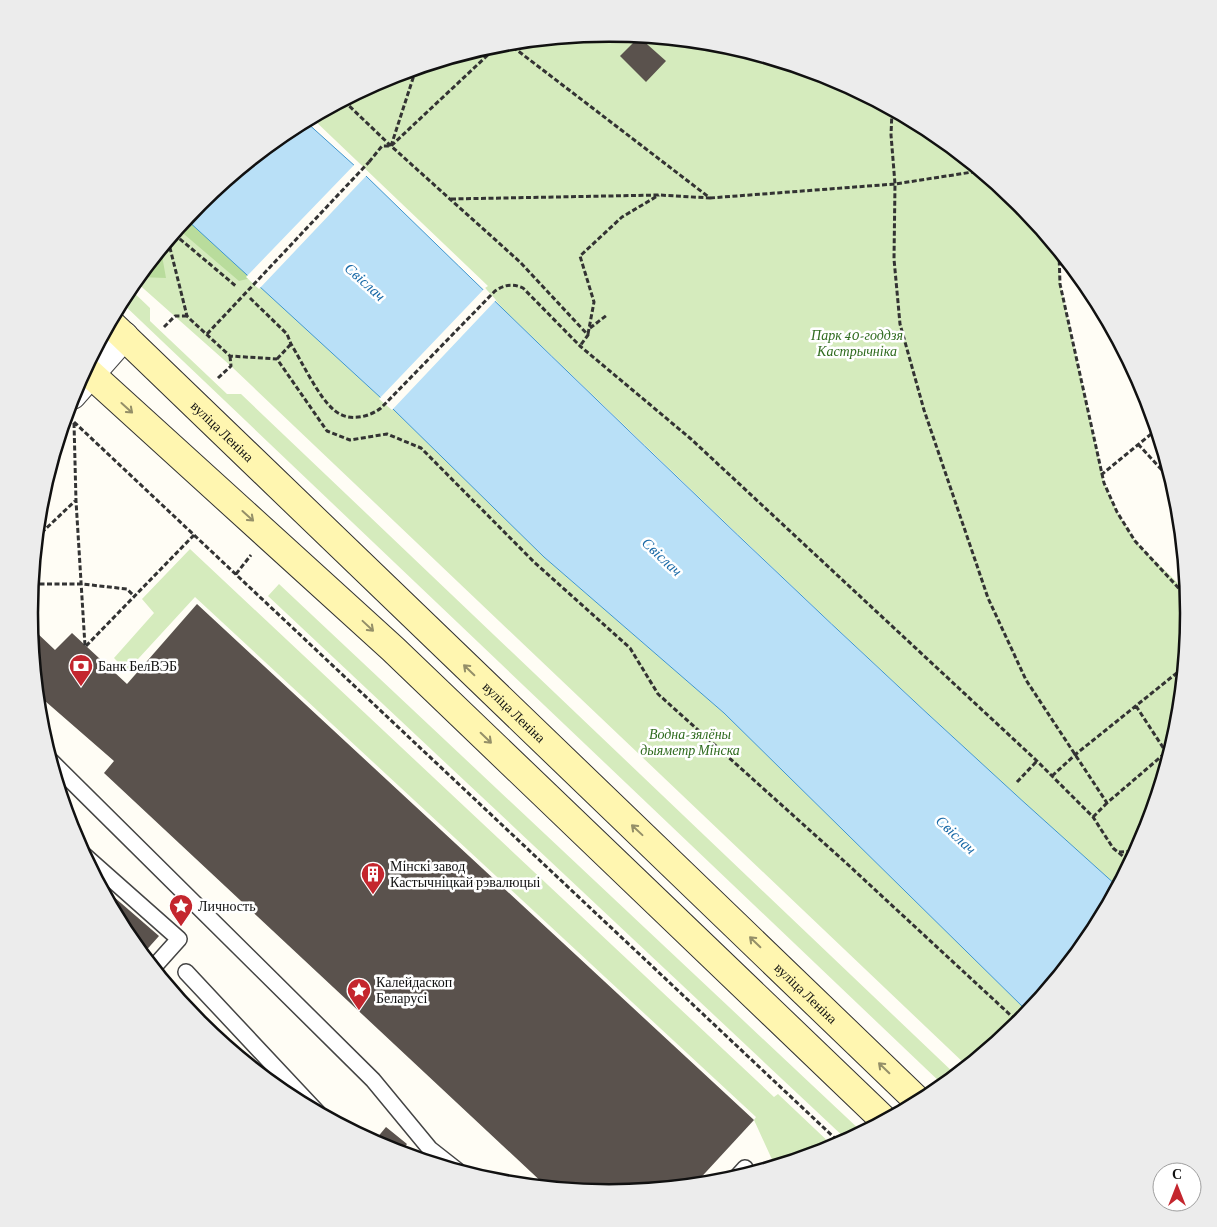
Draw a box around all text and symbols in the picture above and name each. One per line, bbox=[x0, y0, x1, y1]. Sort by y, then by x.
water label: Свіслач bbox=[342, 260, 388, 304]
park label: Парк 40-годдзя Кастрычніка bbox=[810, 327, 903, 359]
street label: вуліца Леніна bbox=[188, 398, 257, 465]
one-way arrow bbox=[121, 402, 134, 413]
one-way arrow bbox=[242, 510, 255, 522]
water label: Свіслач bbox=[639, 535, 685, 579]
one-way arrow bbox=[362, 620, 374, 632]
bank icon: Банк БелВЭБ bbox=[68, 653, 94, 687]
place label: Банк БелВЭБ bbox=[98, 658, 177, 674]
one-way arrow bbox=[463, 664, 475, 676]
street label: вуліца Леніна bbox=[480, 678, 549, 746]
park label: Водна-зялёны дыяметр Мінска bbox=[640, 726, 740, 758]
one-way arrow bbox=[479, 732, 492, 744]
water label: Свіслач bbox=[933, 813, 979, 857]
one-way arrow bbox=[631, 824, 644, 836]
place label: Мінскі завод Кастычніцкай рэвалюцыі bbox=[390, 858, 540, 890]
building icon: Мінскі завод Кастычніцкай рэвалюцыі bbox=[360, 861, 386, 895]
place icon: Личность bbox=[168, 893, 194, 927]
place label: Личность bbox=[198, 898, 256, 914]
one-way arrow bbox=[749, 936, 762, 948]
street label: вуліца Леніна bbox=[771, 959, 841, 1027]
place label: Калейдаскоп Беларусі bbox=[376, 974, 453, 1006]
place icon: Калейдаскоп Беларусі bbox=[346, 977, 372, 1011]
one-way arrow bbox=[878, 1062, 891, 1074]
north arrow bbox=[1152, 1162, 1202, 1212]
text: С bbox=[1172, 1166, 1182, 1182]

